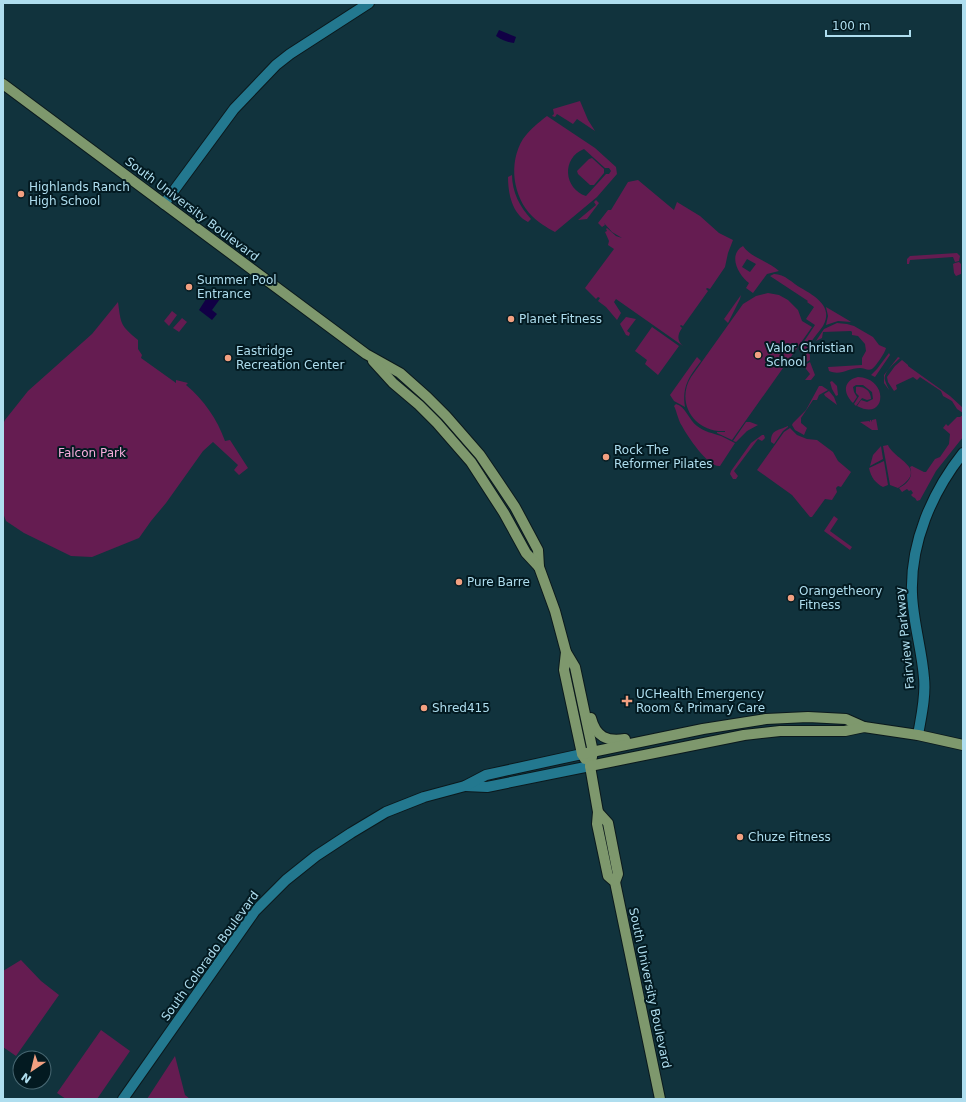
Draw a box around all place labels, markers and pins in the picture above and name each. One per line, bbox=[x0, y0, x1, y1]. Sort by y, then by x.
place label: Highlands Ranch High School bbox=[29, 180, 130, 208]
marker: Highlands Ranch High School bbox=[16, 189, 26, 199]
place label: Summer Pool Entrance bbox=[197, 273, 277, 301]
marker: Summer Pool Entrance bbox=[184, 282, 194, 292]
place label: Planet Fitness bbox=[519, 312, 602, 326]
marker: Planet Fitness bbox=[506, 314, 516, 324]
place label: Valor Christian School bbox=[766, 341, 854, 369]
place label: Eastridge Recreation Center bbox=[236, 344, 344, 372]
marker: Valor Christian School bbox=[753, 350, 763, 360]
marker: Eastridge Recreation Center bbox=[223, 353, 233, 363]
place label: Rock The Reformer Pilates bbox=[614, 443, 713, 471]
marker: Rock The Reformer Pilates bbox=[601, 452, 611, 462]
place label: Pure Barre bbox=[467, 575, 530, 589]
marker: Pure Barre bbox=[454, 577, 464, 587]
place label: Orangetheory Fitness bbox=[799, 584, 882, 612]
marker: Orangetheory Fitness bbox=[786, 593, 796, 603]
place label: UCHealth Emergency Room & Primary Care bbox=[636, 687, 765, 715]
marker: UCHealth Emergency Room & Primary Care bbox=[621, 695, 633, 707]
place label: Shred415 bbox=[432, 701, 490, 715]
marker: Shred415 bbox=[419, 703, 429, 713]
place label: Chuze Fitness bbox=[748, 830, 831, 844]
marker: Chuze Fitness bbox=[735, 832, 745, 842]

